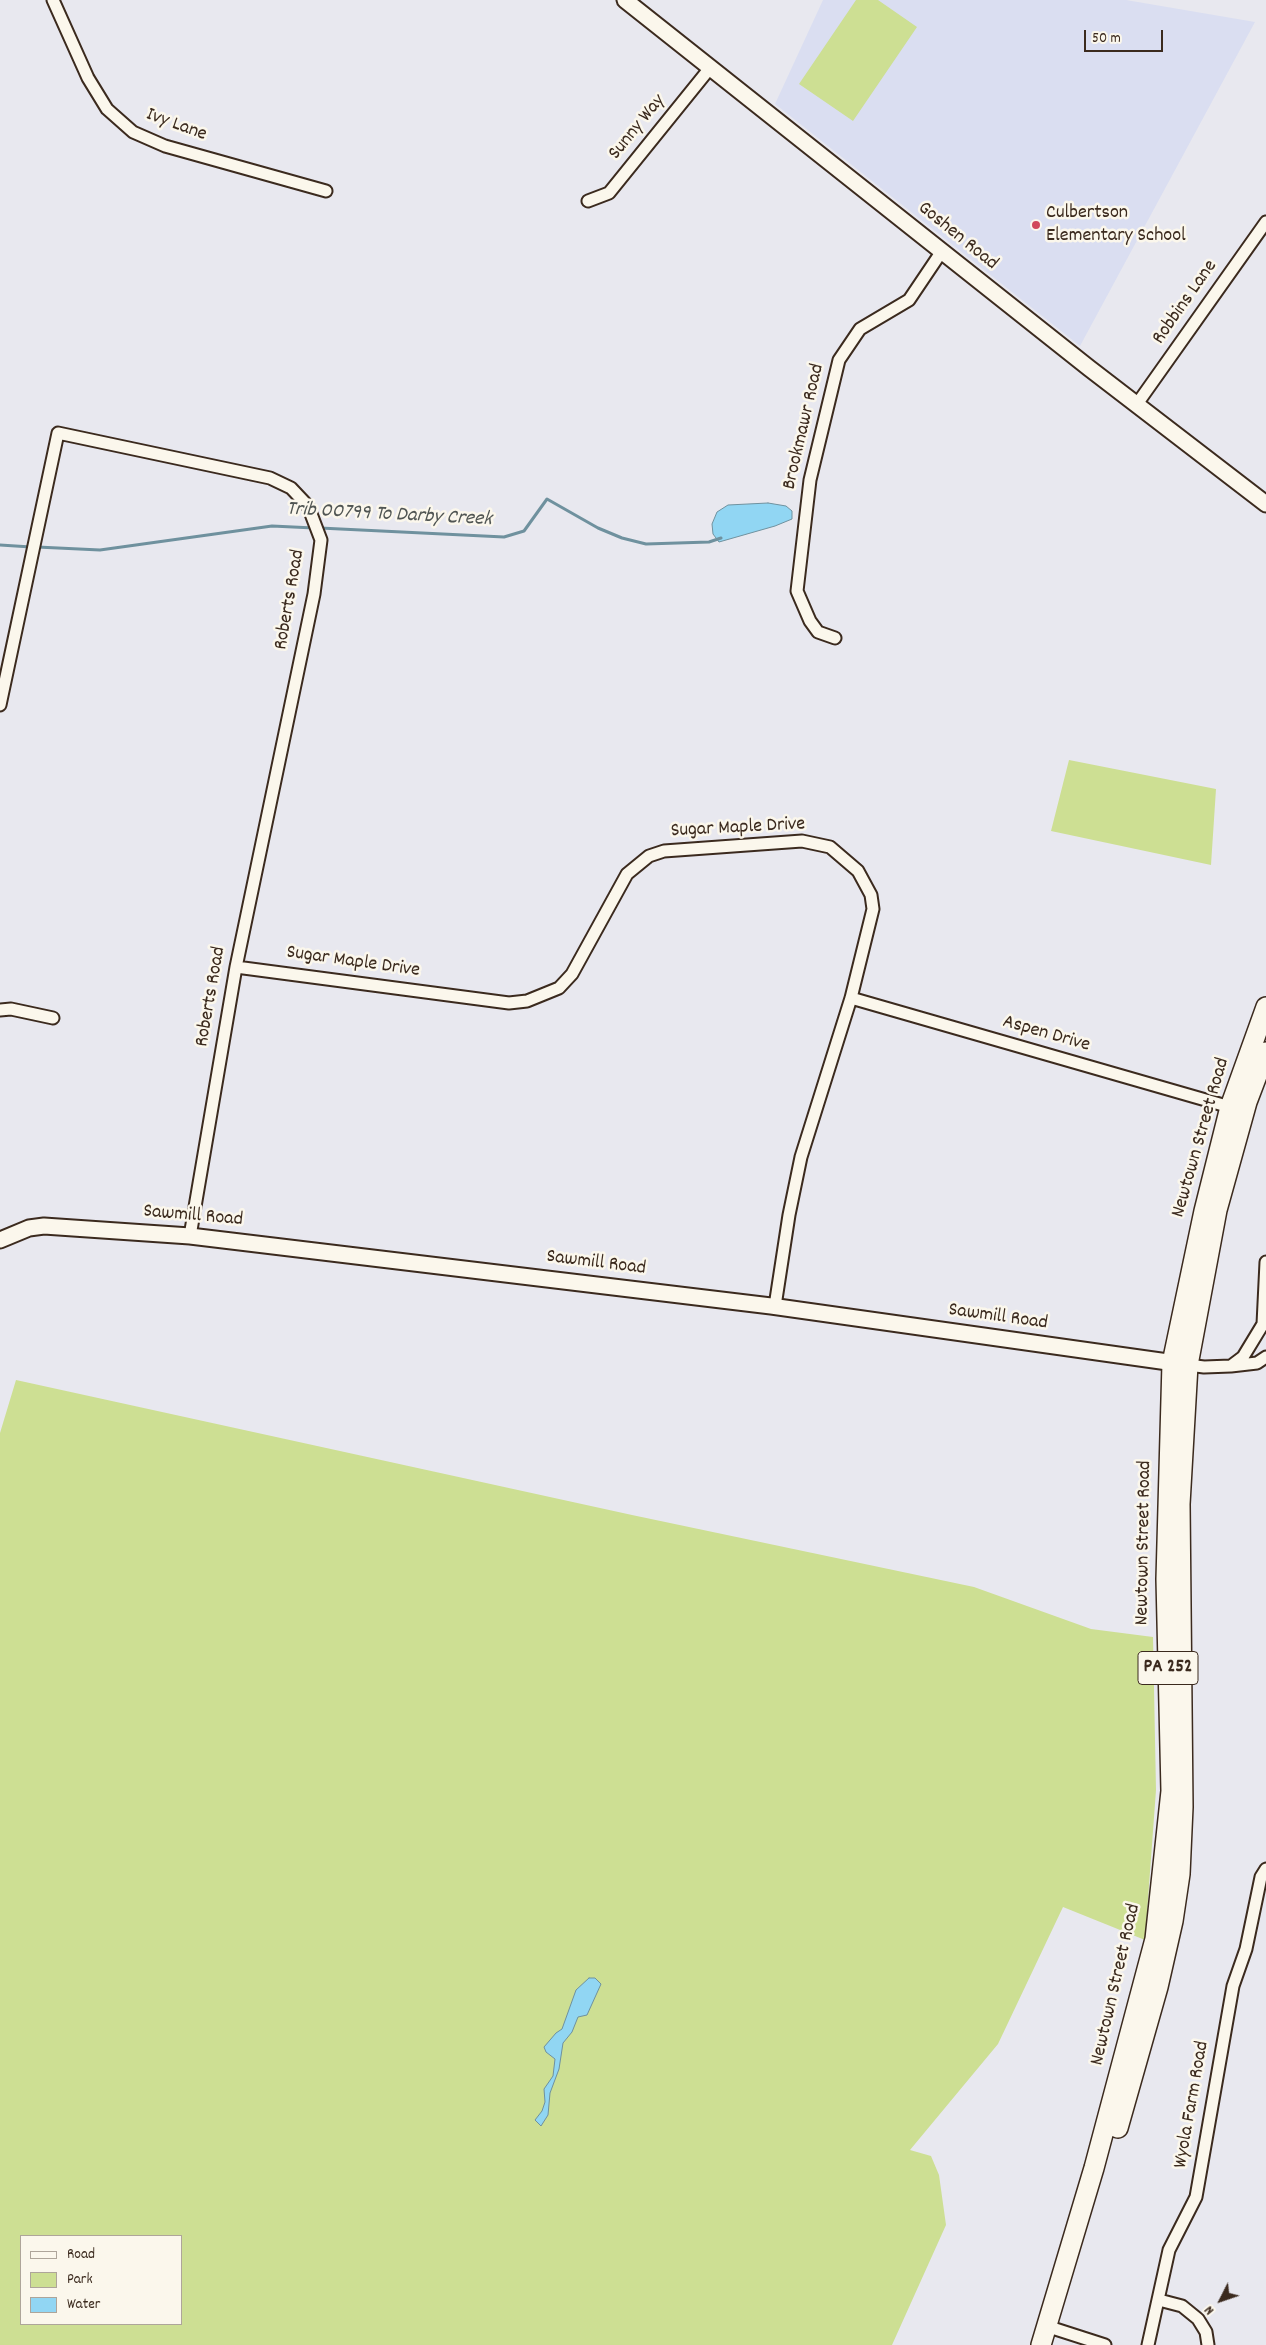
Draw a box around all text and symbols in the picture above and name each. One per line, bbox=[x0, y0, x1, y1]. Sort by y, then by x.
scale bar bbox=[1086, 20, 1165, 52]
text: 50 m bbox=[1092, 28, 1121, 50]
street label: Sunny Way bbox=[604, 90, 672, 166]
street label: Ivy Lane bbox=[142, 104, 210, 148]
street label: Goshen Road bbox=[912, 197, 1002, 277]
place label: Culbertson Elementary School bbox=[1046, 202, 1186, 249]
marker: Culbertson Elementary School bbox=[1030, 219, 1042, 231]
street label: Robbins Lane bbox=[1148, 256, 1224, 350]
street label: Brookmawr Road bbox=[779, 362, 831, 492]
water label: Trib 00799 To Darby Creek bbox=[286, 498, 492, 534]
street label: Roberts Road bbox=[270, 548, 312, 652]
street label: Sugar Maple Drive bbox=[670, 813, 806, 845]
street label: Sugar Maple Drive bbox=[285, 942, 421, 984]
street label: Roberts Road bbox=[191, 945, 233, 1049]
street label: Aspen Drive bbox=[1000, 1011, 1092, 1059]
street label: Newtown Street Road bbox=[1168, 1055, 1236, 1221]
street label: Sawmill Road bbox=[142, 1201, 244, 1233]
street label: Sawmill Road bbox=[545, 1246, 647, 1282]
street label: Sawmill Road bbox=[947, 1299, 1049, 1337]
street label: Newtown Street Road bbox=[1132, 1460, 1158, 1626]
road number: PA 252 bbox=[1138, 1652, 1198, 1685]
street label: Newtown Street Road bbox=[1087, 1902, 1147, 2068]
street label: Wyola Farm Road bbox=[1170, 2040, 1216, 2170]
legend bbox=[20, 2235, 182, 2325]
text: Road bbox=[67, 2244, 95, 2266]
text: Park bbox=[67, 2269, 93, 2291]
north arrow bbox=[1196, 2275, 1246, 2325]
text: Water bbox=[67, 2294, 100, 2316]
text: N bbox=[1200, 2301, 1220, 2319]

